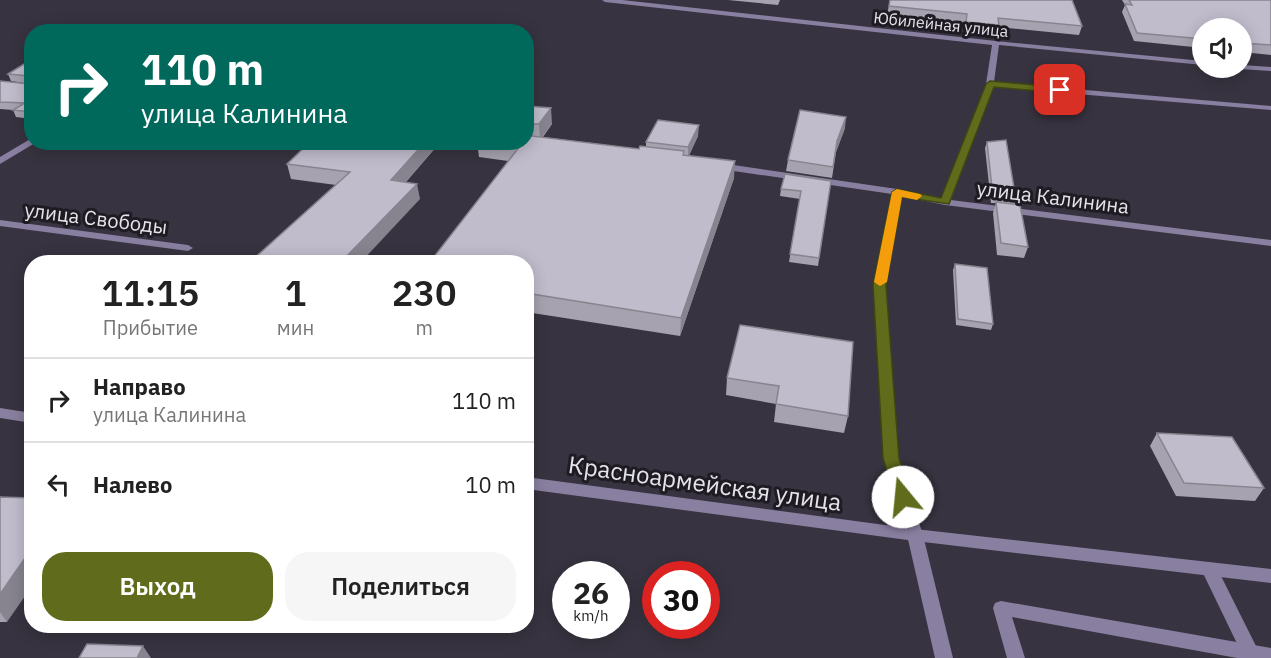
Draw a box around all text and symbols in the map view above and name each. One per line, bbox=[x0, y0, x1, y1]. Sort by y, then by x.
street label: Юбилейная улица bbox=[873, 7, 1010, 41]
map controls bbox=[1192, 18, 1252, 78]
button: sound bbox=[1192, 18, 1252, 78]
text: 110 m bbox=[141, 42, 264, 97]
icon: right bbox=[42, 48, 120, 126]
pin bbox=[1034, 64, 1085, 115]
icon: arrive bbox=[1043, 73, 1076, 106]
text: улица Калинина bbox=[141, 95, 348, 130]
street label: улица Калинина bbox=[975, 174, 1131, 220]
street label: улица Свободы bbox=[23, 196, 169, 240]
text: 11:15 bbox=[101, 269, 199, 316]
text: 1 bbox=[285, 269, 306, 316]
text: 230 bbox=[392, 269, 457, 316]
text: Прибытие bbox=[103, 314, 198, 341]
text: мин bbox=[277, 314, 314, 341]
text: m bbox=[415, 314, 433, 341]
text: Направо bbox=[93, 372, 186, 401]
icon: right bbox=[42, 384, 75, 417]
text: 110 m bbox=[452, 386, 516, 415]
text: улица Калинина bbox=[93, 401, 246, 428]
street label: Красноармейская улица bbox=[566, 448, 844, 518]
position arrow bbox=[871, 465, 935, 529]
icon: left bbox=[42, 468, 75, 501]
text: Налево bbox=[93, 470, 172, 499]
text: 10 m bbox=[465, 470, 516, 499]
button: Выход bbox=[42, 552, 273, 621]
button: Поделиться bbox=[285, 552, 516, 621]
speed limit sign: 30 bbox=[642, 561, 720, 639]
text: 26 bbox=[573, 573, 609, 612]
text: km/h bbox=[573, 606, 609, 625]

